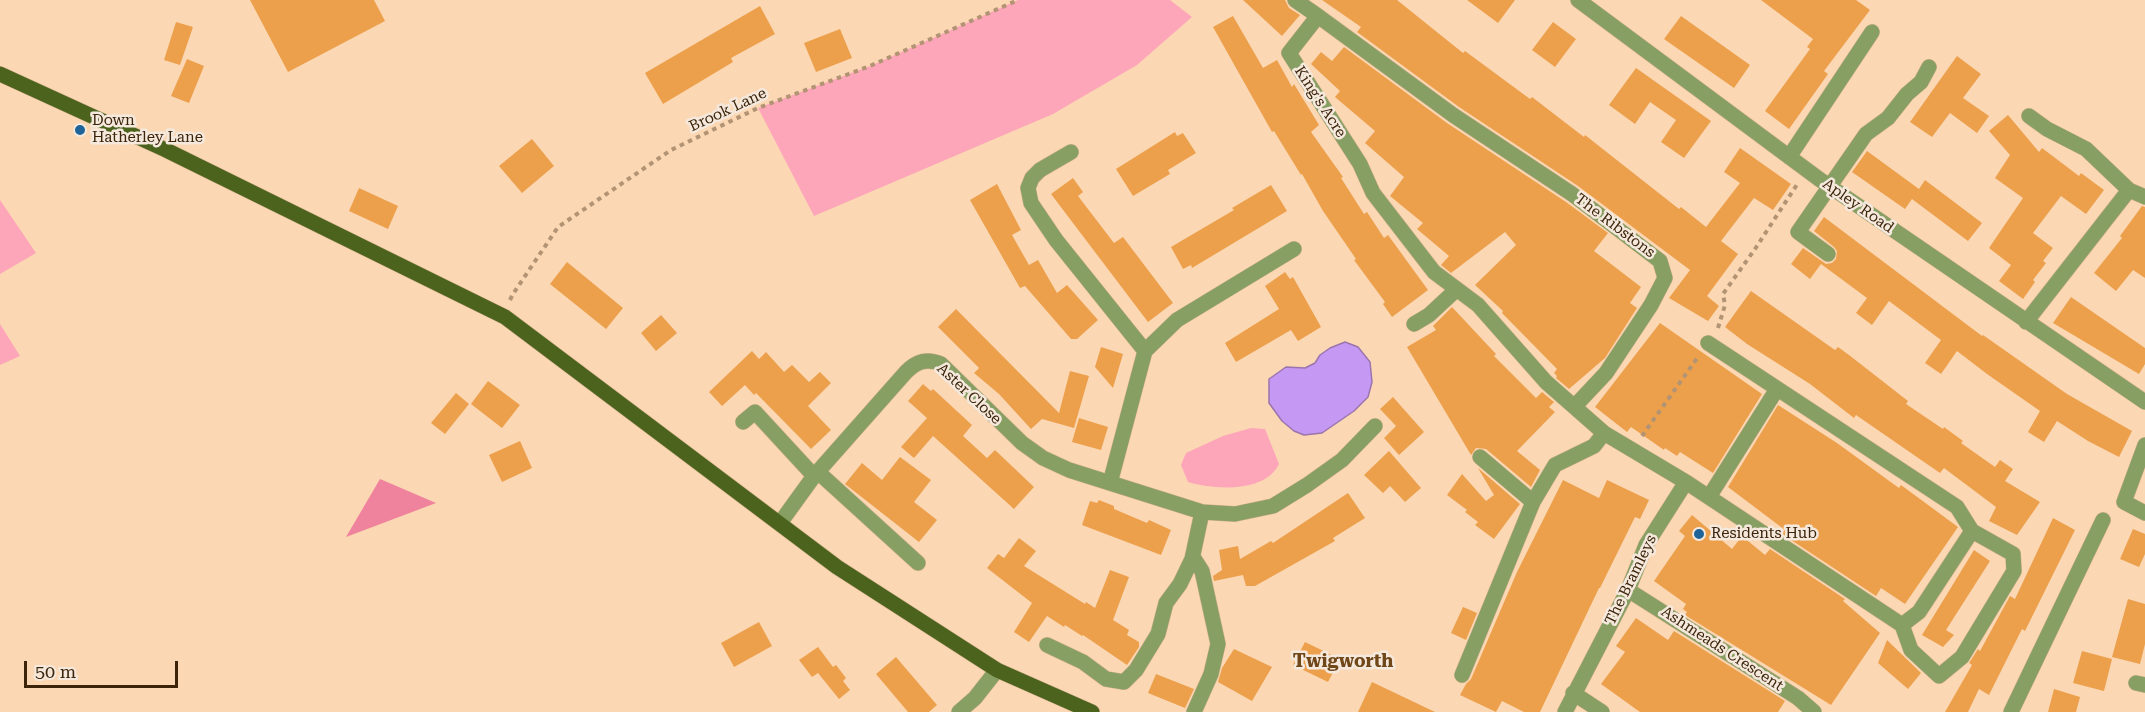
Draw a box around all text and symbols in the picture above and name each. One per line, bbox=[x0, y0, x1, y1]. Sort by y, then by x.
street label: King's Acre bbox=[1290, 63, 1350, 141]
street label: Brook Lane bbox=[686, 84, 770, 136]
place label: Down Hatherley Lane bbox=[92, 112, 203, 147]
marker: Down Hatherley Lane bbox=[73, 123, 87, 137]
street label: Apley Road bbox=[1819, 175, 1897, 237]
street label: The Ribstons bbox=[1572, 190, 1658, 262]
street label: Aster Close bbox=[933, 360, 1005, 428]
place label: Residents Hub bbox=[1711, 525, 1817, 543]
marker: Residents Hub bbox=[1692, 527, 1706, 541]
street label: The Bramleys bbox=[1601, 532, 1661, 628]
street label: Ashmeads Crescent bbox=[1658, 603, 1786, 695]
scale bar bbox=[27, 649, 182, 687]
district label: Twigworth bbox=[1293, 651, 1393, 673]
text: 50 m bbox=[35, 661, 76, 682]

